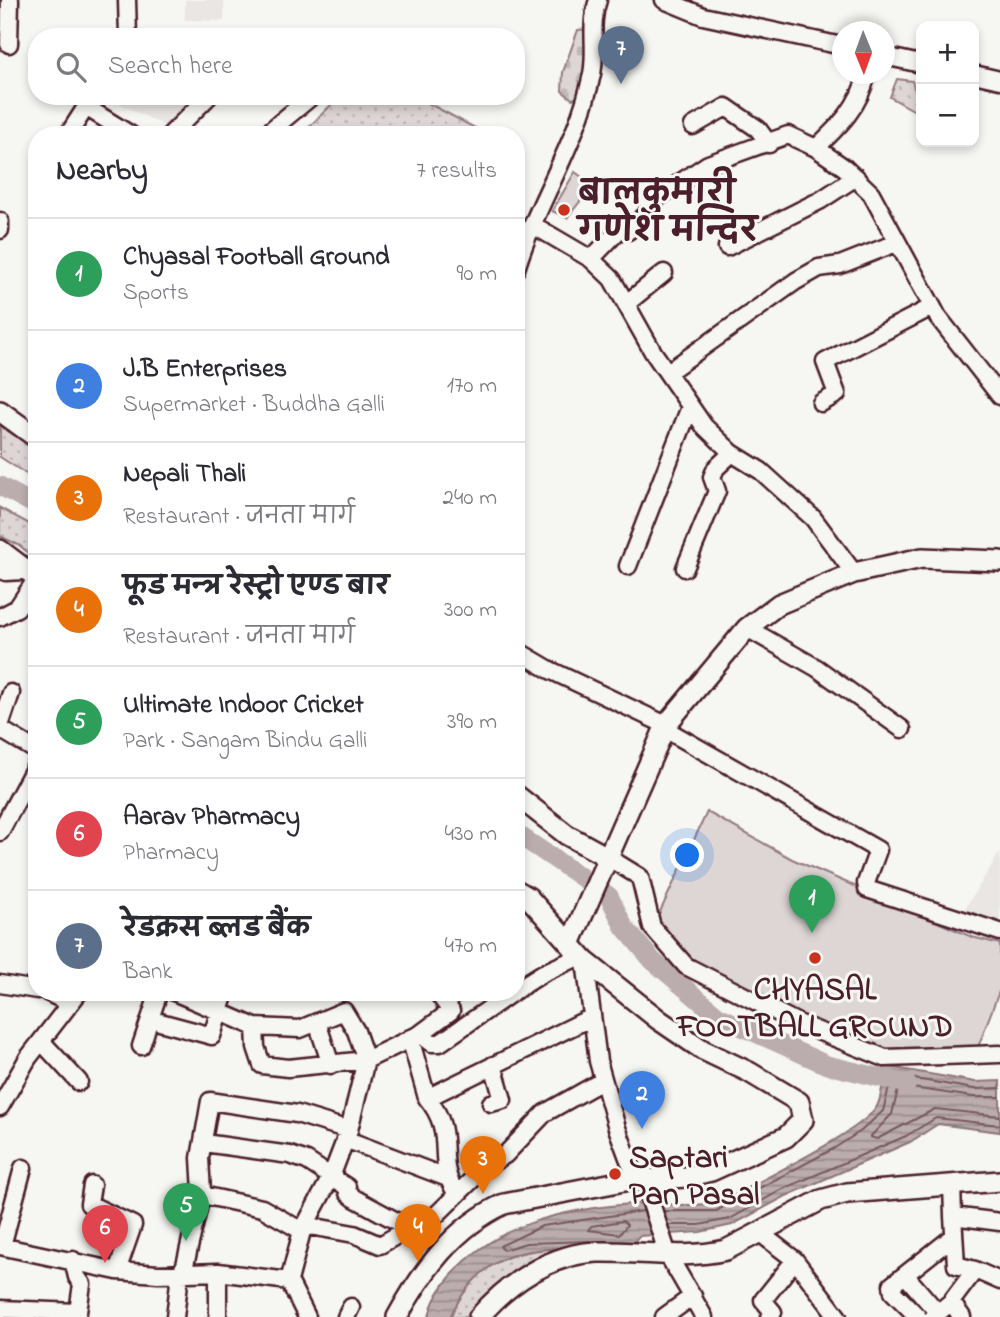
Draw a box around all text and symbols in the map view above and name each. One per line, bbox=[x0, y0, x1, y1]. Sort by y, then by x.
north arrow bbox=[832, 21, 895, 84]
map controls bbox=[916, 21, 979, 147]
button: + bbox=[916, 21, 979, 84]
pin: 7 bbox=[598, 26, 644, 84]
search box bbox=[28, 28, 525, 105]
icon: search bbox=[52, 48, 90, 86]
text: Search here bbox=[108, 48, 233, 86]
button: − bbox=[916, 84, 979, 147]
text: Nearby bbox=[56, 150, 148, 194]
text: 7 results bbox=[416, 155, 497, 188]
place label: बालकुमारी गणेश मन्दिर bbox=[575, 166, 760, 256]
marker: बालकुमारी गणेश मन्दिर bbox=[556, 202, 572, 218]
text: Chyasal Football Ground bbox=[123, 239, 390, 277]
text: 1 bbox=[75, 258, 83, 291]
text: 90 m bbox=[457, 258, 497, 291]
text: Sports bbox=[123, 277, 189, 310]
text: J.B Enterprises bbox=[123, 351, 287, 389]
text: 2 bbox=[73, 370, 85, 403]
text: 170 m bbox=[447, 370, 497, 403]
text: Supermarket · Buddha Galli bbox=[123, 389, 385, 422]
text: Nepali Thali bbox=[123, 456, 246, 494]
text: 3 bbox=[74, 482, 84, 515]
text: 240 m bbox=[443, 482, 497, 515]
text: Restaurant · जनता मार्ग bbox=[123, 501, 355, 534]
text: फूड मन्त्र रेस्ट्रो एण्ड बार bbox=[123, 569, 389, 607]
text: 4 bbox=[74, 594, 84, 627]
text: 300 m bbox=[444, 594, 497, 627]
text: Restaurant · जनता मार्ग bbox=[123, 621, 355, 654]
text: Ultimate Indoor Cricket bbox=[123, 687, 364, 725]
text: 5 bbox=[72, 706, 86, 739]
text: 390 m bbox=[447, 706, 497, 739]
text: Park · Sangam Bindu Galli bbox=[123, 725, 367, 758]
text: Aarav Pharmacy bbox=[123, 799, 300, 837]
text: 6 bbox=[74, 818, 84, 851]
text: 430 m bbox=[444, 818, 497, 851]
text: Pharmacy bbox=[123, 837, 219, 870]
your location bbox=[670, 838, 704, 872]
pin: 1 bbox=[789, 875, 835, 933]
text: रेडक्रस ब्लड बैंक bbox=[123, 911, 310, 949]
text: 7 bbox=[74, 930, 84, 963]
text: 470 m bbox=[445, 930, 497, 963]
marker: CHYASAL FOOTBALL GROUND bbox=[807, 950, 823, 966]
text: Bank bbox=[123, 956, 172, 989]
place label: CHYASAL FOOTBALL GROUND bbox=[675, 968, 953, 1052]
pin: 2 bbox=[619, 1071, 665, 1129]
pin: 3 bbox=[460, 1136, 506, 1194]
place label: Saptari Pan Pasal bbox=[629, 1136, 760, 1220]
marker: Saptari Pan Pasal bbox=[607, 1166, 623, 1182]
pin: 5 bbox=[163, 1183, 209, 1241]
pin: 4 bbox=[395, 1204, 441, 1262]
pin: 6 bbox=[82, 1205, 128, 1263]

